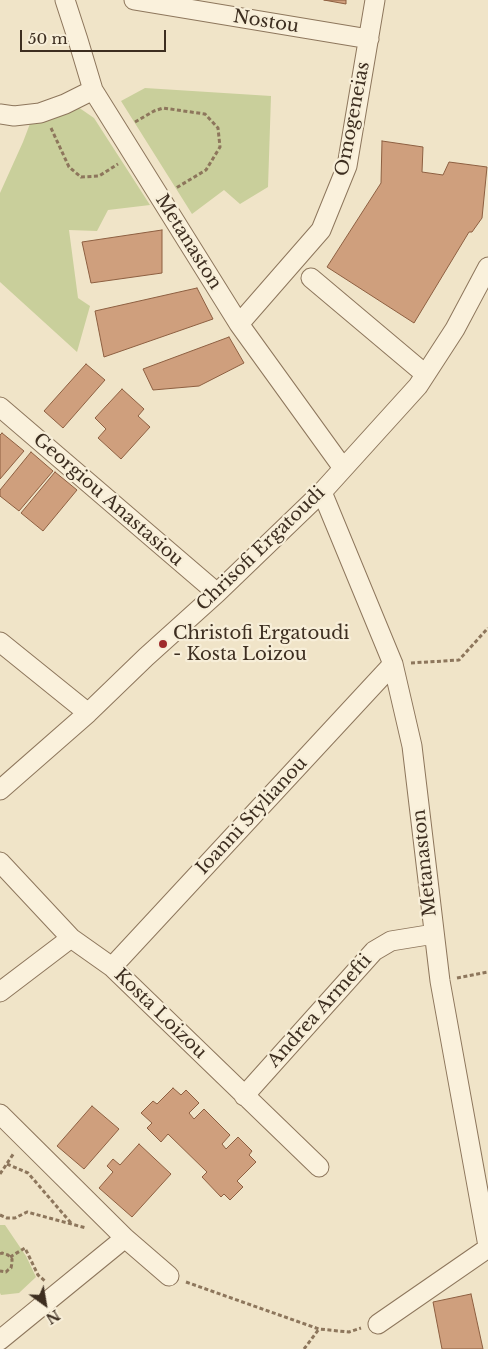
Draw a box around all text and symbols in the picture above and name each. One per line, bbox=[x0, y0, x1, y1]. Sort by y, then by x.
street label: Nostou bbox=[232, 6, 300, 38]
scale bar bbox=[22, 20, 169, 52]
text: 50 m bbox=[28, 29, 68, 48]
street label: Omogeneias bbox=[331, 60, 375, 178]
street label: Metanaston bbox=[150, 191, 226, 293]
street label: Georgiou Anastasiou bbox=[29, 429, 187, 571]
street label: Chrisofi Ergatoudi bbox=[192, 482, 330, 616]
place label: Christofi Ergatoudi - Kosta Loizou bbox=[173, 623, 350, 666]
marker: Christofi Ergatoudi - Kosta Loizou bbox=[157, 638, 169, 650]
street label: Ioanni Stylianou bbox=[192, 753, 312, 879]
street label: Metanaston bbox=[409, 808, 441, 918]
street label: Andrea Armefti bbox=[264, 950, 376, 1072]
street label: Kosta Loizou bbox=[109, 964, 211, 1064]
north arrow bbox=[20, 1279, 70, 1329]
text: N bbox=[43, 1306, 63, 1328]

